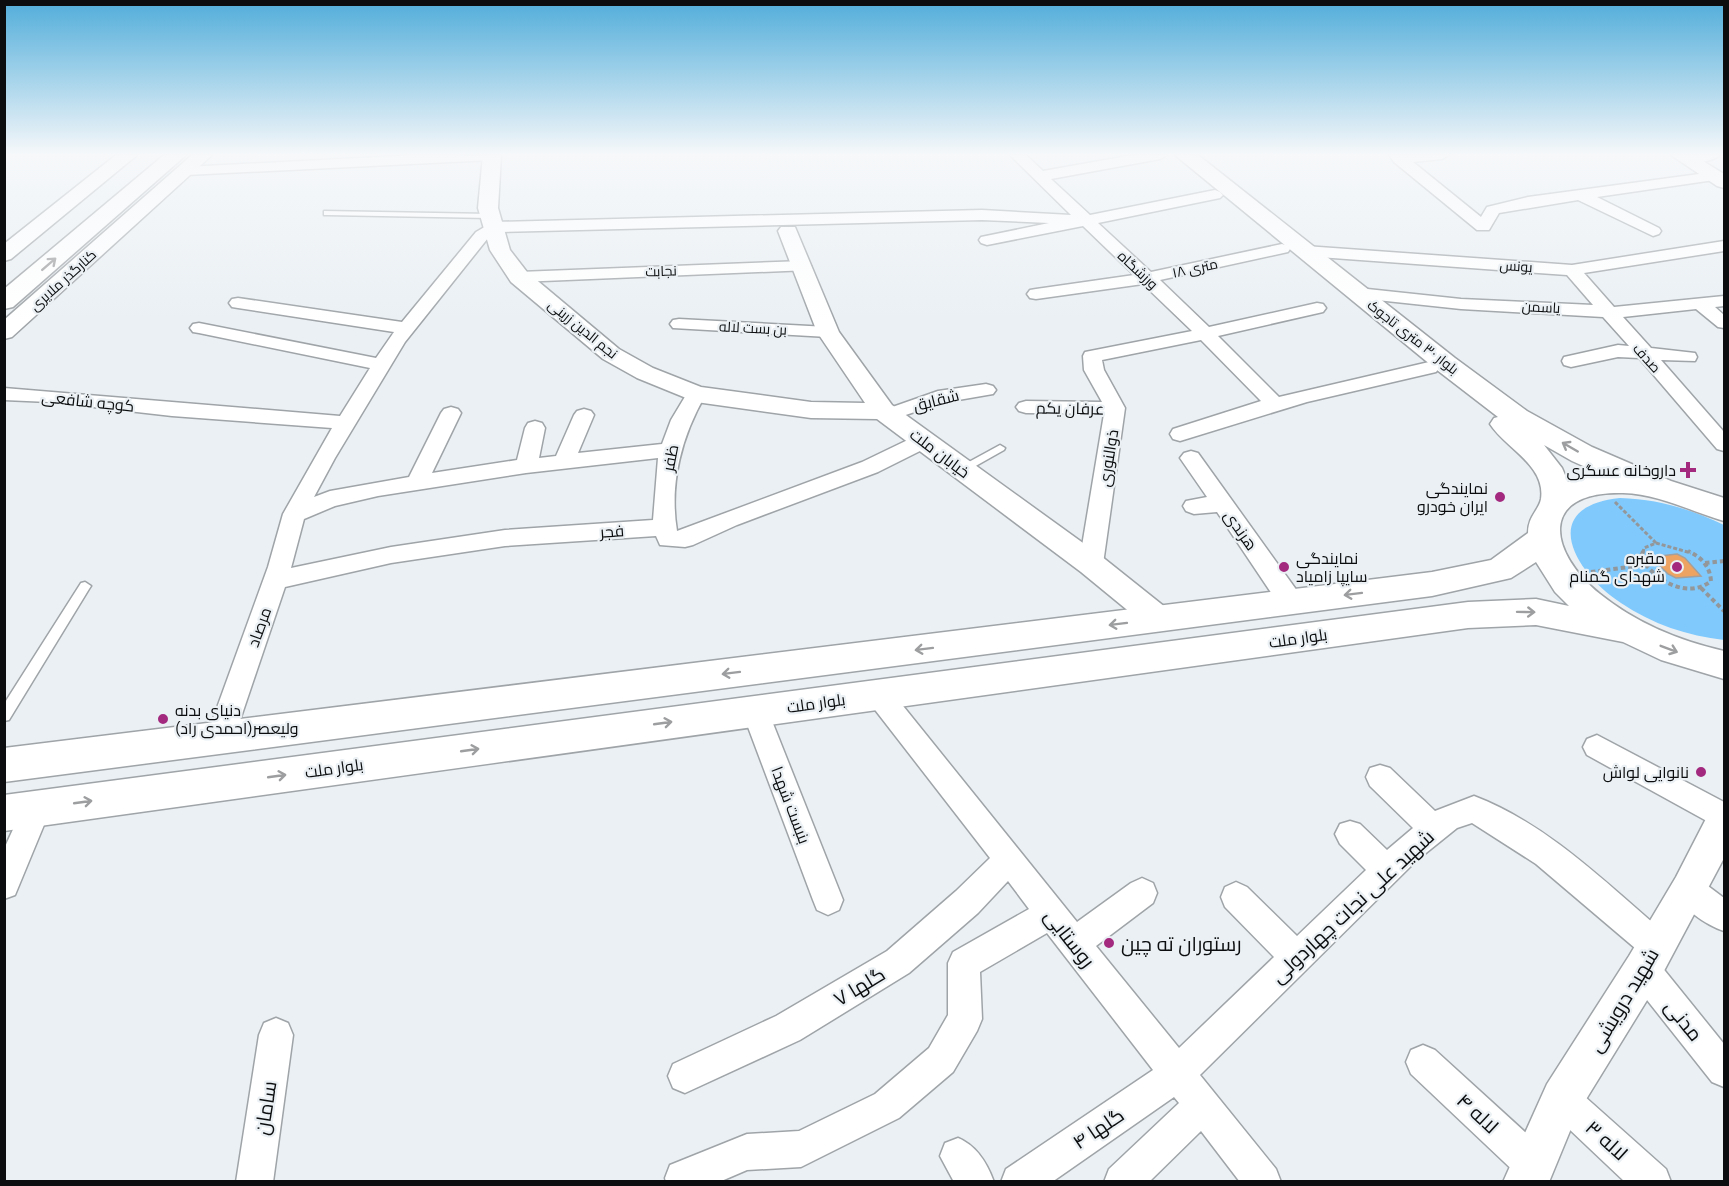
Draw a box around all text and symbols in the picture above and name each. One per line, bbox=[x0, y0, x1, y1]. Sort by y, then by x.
street label: کنارگذر ملایری bbox=[26, 245, 100, 315]
street label: ورزشگاه bbox=[1114, 247, 1162, 293]
street label: ۱۸ متری bbox=[1171, 254, 1219, 282]
street label: یونس bbox=[1499, 256, 1533, 276]
one-way arrow bbox=[41, 257, 56, 271]
street label: نجابت bbox=[645, 261, 677, 281]
street label: نجم الدین زرینی bbox=[544, 295, 621, 363]
street label: بلوار ۳۰ متری تاجوک bbox=[1364, 296, 1462, 378]
street label: یاسمن bbox=[1521, 297, 1561, 317]
street label: بن بست لاله bbox=[718, 317, 788, 339]
street label: صدف bbox=[1629, 340, 1665, 376]
street label: شقایق bbox=[911, 385, 961, 416]
street label: کوچه شافعی bbox=[40, 386, 135, 418]
street label: عرفان یکم bbox=[1036, 397, 1104, 421]
street label: خیابان ملت bbox=[905, 424, 974, 483]
street label: ذوالنوری bbox=[1094, 428, 1123, 488]
one-way arrow bbox=[1561, 441, 1579, 452]
street label: ظفر bbox=[657, 443, 682, 474]
place label: داروخانه عسگری bbox=[1566, 460, 1676, 481]
marker: داروخانه عسگری bbox=[1681, 463, 1695, 477]
place label: نمایندگی ایران خودرو bbox=[1417, 478, 1488, 517]
marker: نمایندگی ایران خودرو bbox=[1493, 490, 1507, 504]
street label: هرندی bbox=[1219, 506, 1262, 555]
street label: فجر bbox=[598, 520, 625, 542]
place label: نمایندگی سایپا زامیاد bbox=[1296, 548, 1367, 587]
place label: مقبره شهدای گمنام bbox=[1569, 548, 1665, 588]
marker: نمایندگی سایپا زامیاد bbox=[1277, 560, 1291, 574]
marker: مقبره شهدای گمنام bbox=[1670, 560, 1684, 574]
one-way arrow bbox=[1343, 589, 1363, 600]
street label: مرصاد bbox=[243, 604, 275, 650]
one-way arrow bbox=[1516, 606, 1536, 618]
one-way arrow bbox=[1108, 619, 1128, 630]
street label: بلوار ملت bbox=[1267, 624, 1329, 652]
one-way arrow bbox=[915, 643, 935, 654]
one-way arrow bbox=[1659, 645, 1677, 656]
one-way arrow bbox=[721, 668, 741, 679]
street label: بلوار ملت bbox=[785, 689, 847, 717]
place label: دنیای بدنه ولیعصر(احمدی راد) bbox=[175, 700, 299, 739]
marker: دنیای بدنه ولیعصر(احمدی راد) bbox=[156, 712, 170, 726]
one-way arrow bbox=[653, 718, 672, 729]
one-way arrow bbox=[459, 744, 479, 755]
street label: بلوار ملت bbox=[303, 754, 365, 782]
place label: نانوایی لواش bbox=[1603, 762, 1689, 783]
street label: بنبست شهدا bbox=[766, 764, 815, 847]
marker: نانوایی لواش bbox=[1694, 765, 1708, 779]
one-way arrow bbox=[266, 770, 286, 781]
one-way arrow bbox=[73, 796, 93, 807]
street label: شهید علی نجات چهاردولی bbox=[1264, 823, 1440, 989]
street label: روستایی bbox=[1039, 903, 1101, 973]
place label: رستوران ته چین bbox=[1121, 930, 1242, 957]
marker: رستوران ته چین bbox=[1102, 936, 1116, 950]
street label: شهید درویشی bbox=[1581, 943, 1665, 1057]
street label: گلها ۷ bbox=[828, 960, 890, 1012]
street label: مدنی bbox=[1659, 993, 1709, 1047]
street label: سامان bbox=[247, 1079, 283, 1137]
street label: لاله ۴ bbox=[1451, 1087, 1505, 1139]
street label: گلها ۴ bbox=[1067, 1101, 1129, 1155]
street label: لاله ۳ bbox=[1580, 1114, 1634, 1166]

